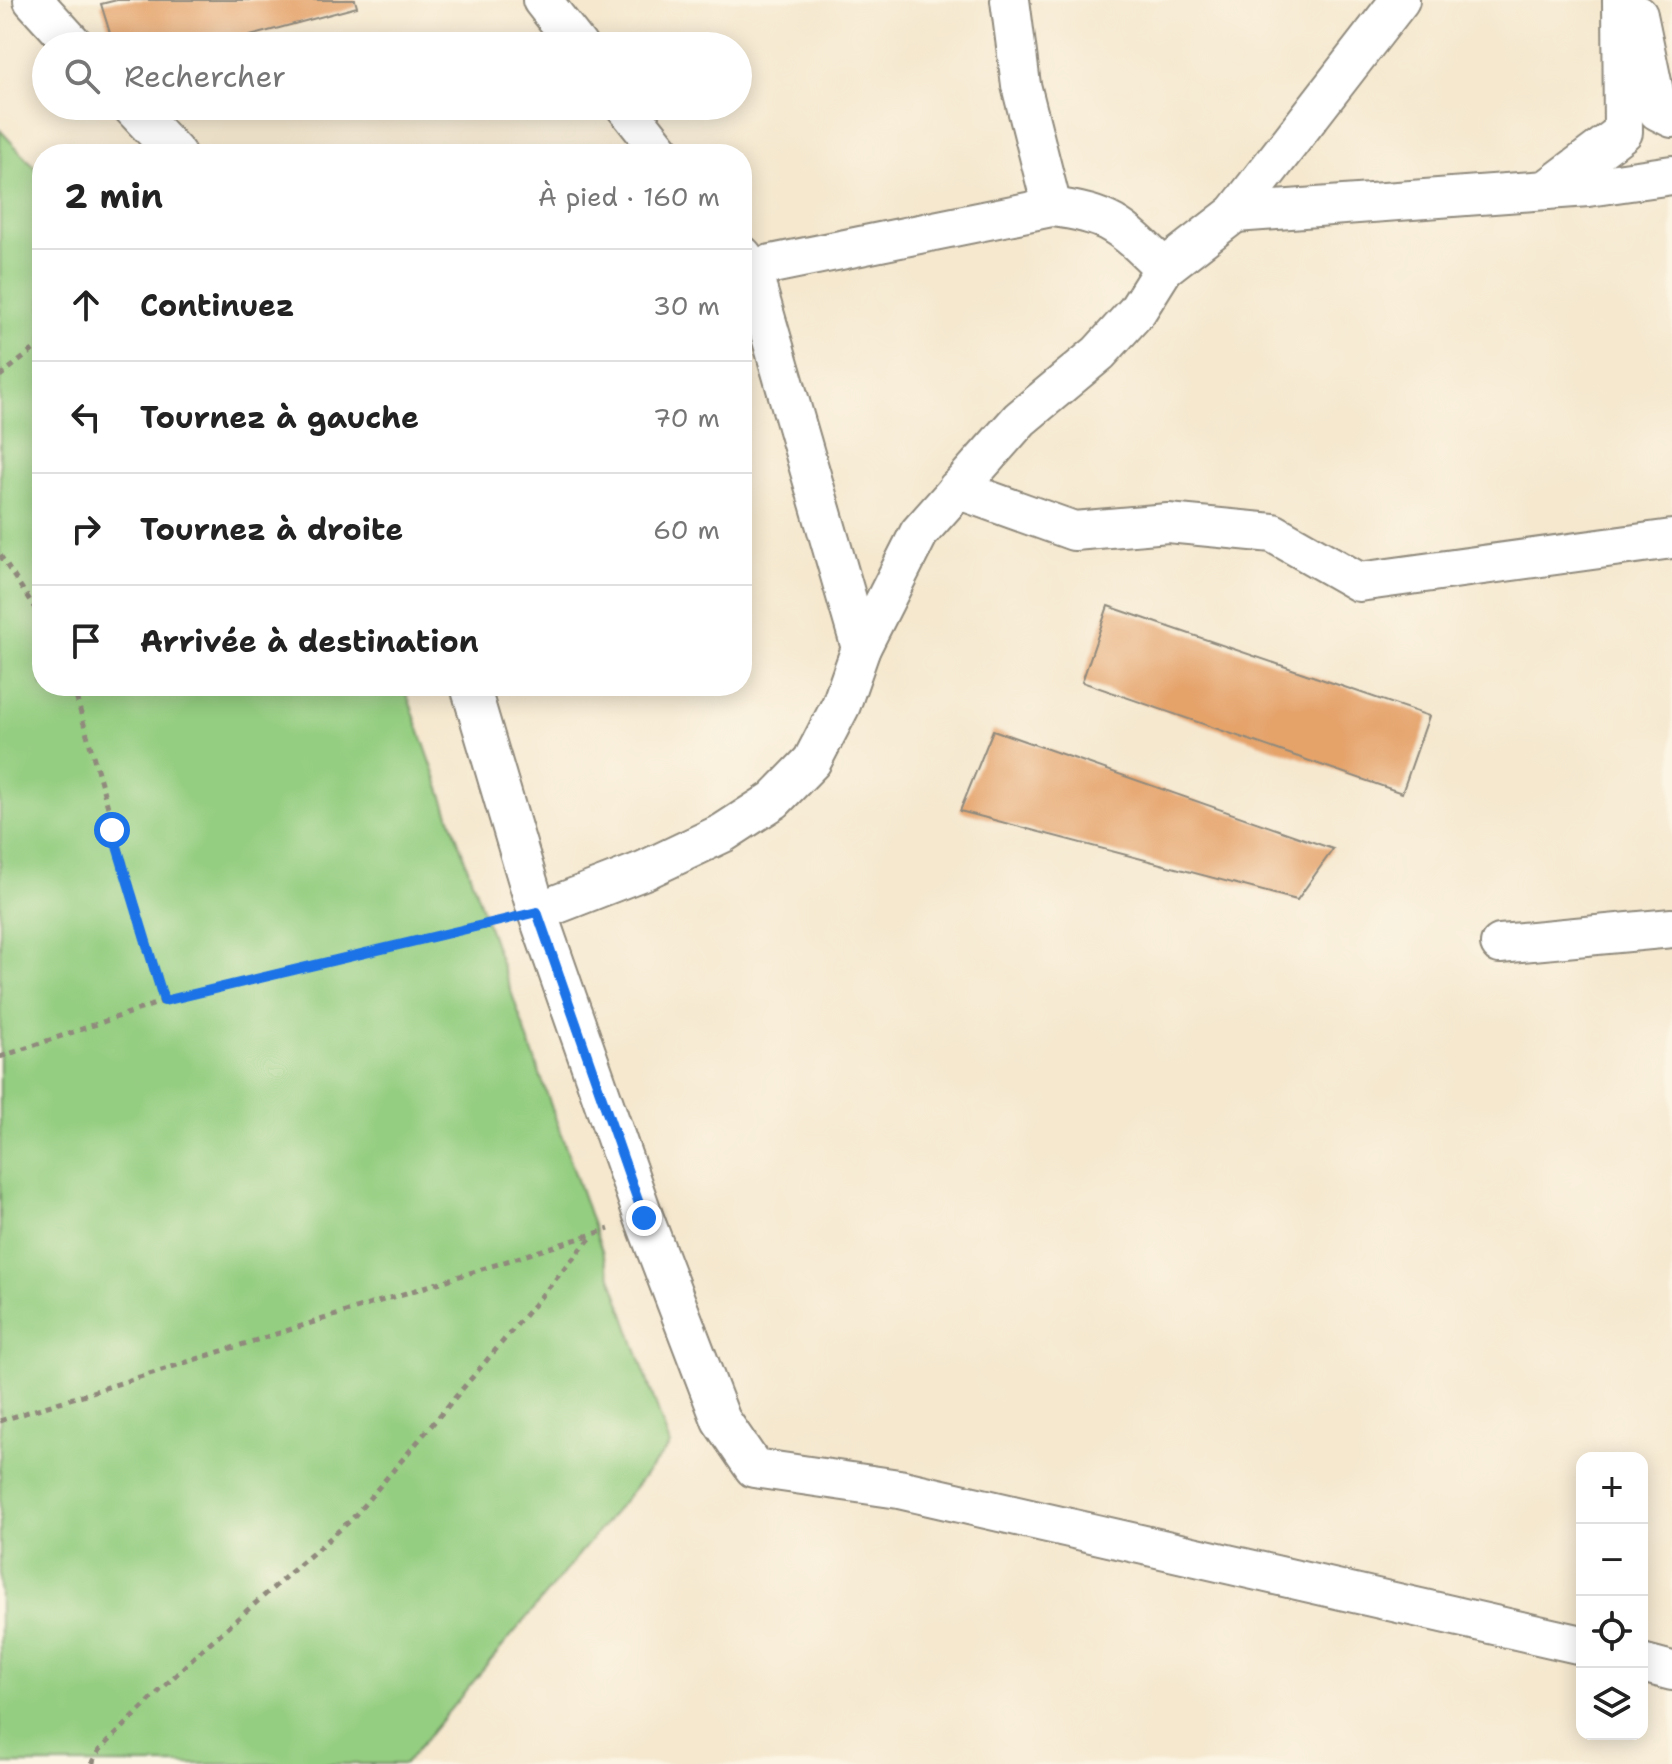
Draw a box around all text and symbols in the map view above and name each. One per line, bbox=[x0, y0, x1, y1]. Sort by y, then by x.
search box bbox=[32, 32, 752, 120]
icon: search bbox=[60, 54, 104, 98]
text: Rechercher bbox=[124, 56, 286, 97]
text: 2 min bbox=[64, 173, 163, 219]
text: À pied · 160 m bbox=[538, 179, 720, 214]
icon: ahead bbox=[64, 283, 108, 327]
text: Continuez bbox=[140, 285, 295, 326]
text: 30 m bbox=[653, 288, 720, 323]
icon: left bbox=[64, 395, 108, 439]
text: Tournez à gauche bbox=[140, 397, 419, 438]
text: 70 m bbox=[653, 400, 720, 435]
icon: right bbox=[64, 507, 108, 551]
text: Tournez à droite bbox=[140, 509, 403, 550]
text: 60 m bbox=[653, 512, 720, 547]
icon: arrive bbox=[64, 619, 108, 663]
text: Arrivée à destination bbox=[140, 621, 479, 662]
route start bbox=[94, 812, 130, 848]
route end bbox=[626, 1200, 662, 1236]
map controls bbox=[1576, 1452, 1648, 1740]
button: + bbox=[1576, 1452, 1648, 1524]
button: − bbox=[1576, 1524, 1648, 1596]
button: locate bbox=[1576, 1596, 1648, 1668]
button: layers bbox=[1576, 1668, 1648, 1740]

